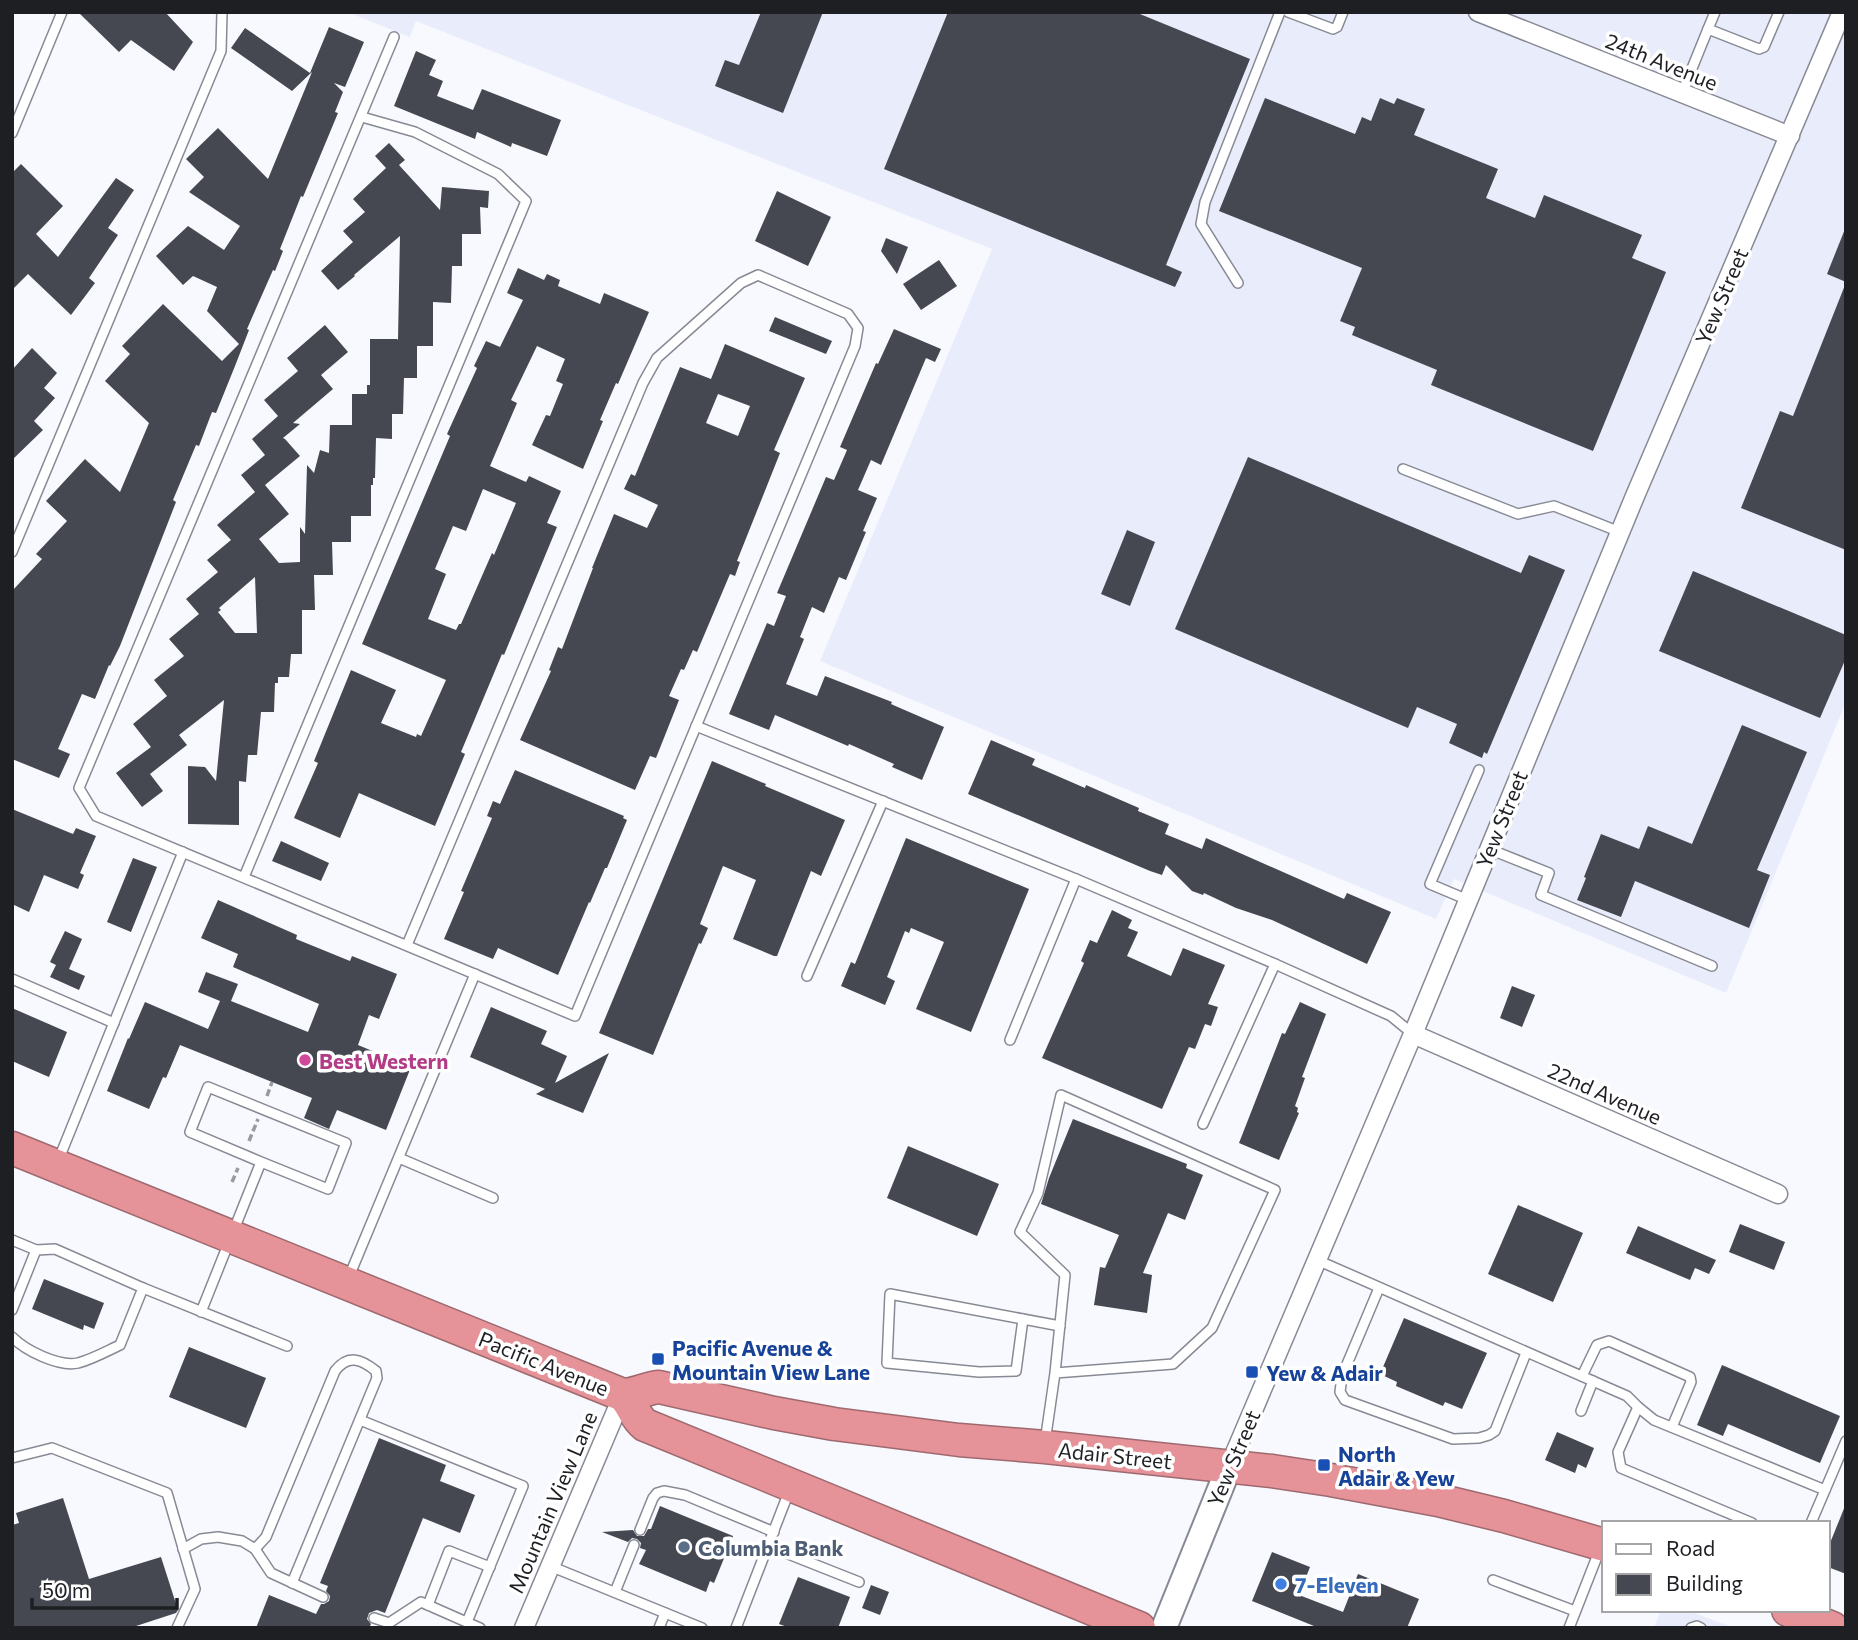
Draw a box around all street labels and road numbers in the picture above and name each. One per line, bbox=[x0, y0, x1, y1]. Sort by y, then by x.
street label: 24th Avenue bbox=[1602, 27, 1722, 95]
street label: Yew Street bbox=[1689, 244, 1753, 348]
street label: Yew Street bbox=[1470, 767, 1532, 871]
street label: 22nd Avenue bbox=[1544, 1057, 1666, 1129]
street label: Pacific Avenue bbox=[475, 1326, 613, 1400]
street label: Yew Street bbox=[1201, 1406, 1265, 1510]
street label: Mountain View Lane bbox=[502, 1407, 602, 1597]
street label: Adair Street bbox=[1057, 1437, 1173, 1473]

